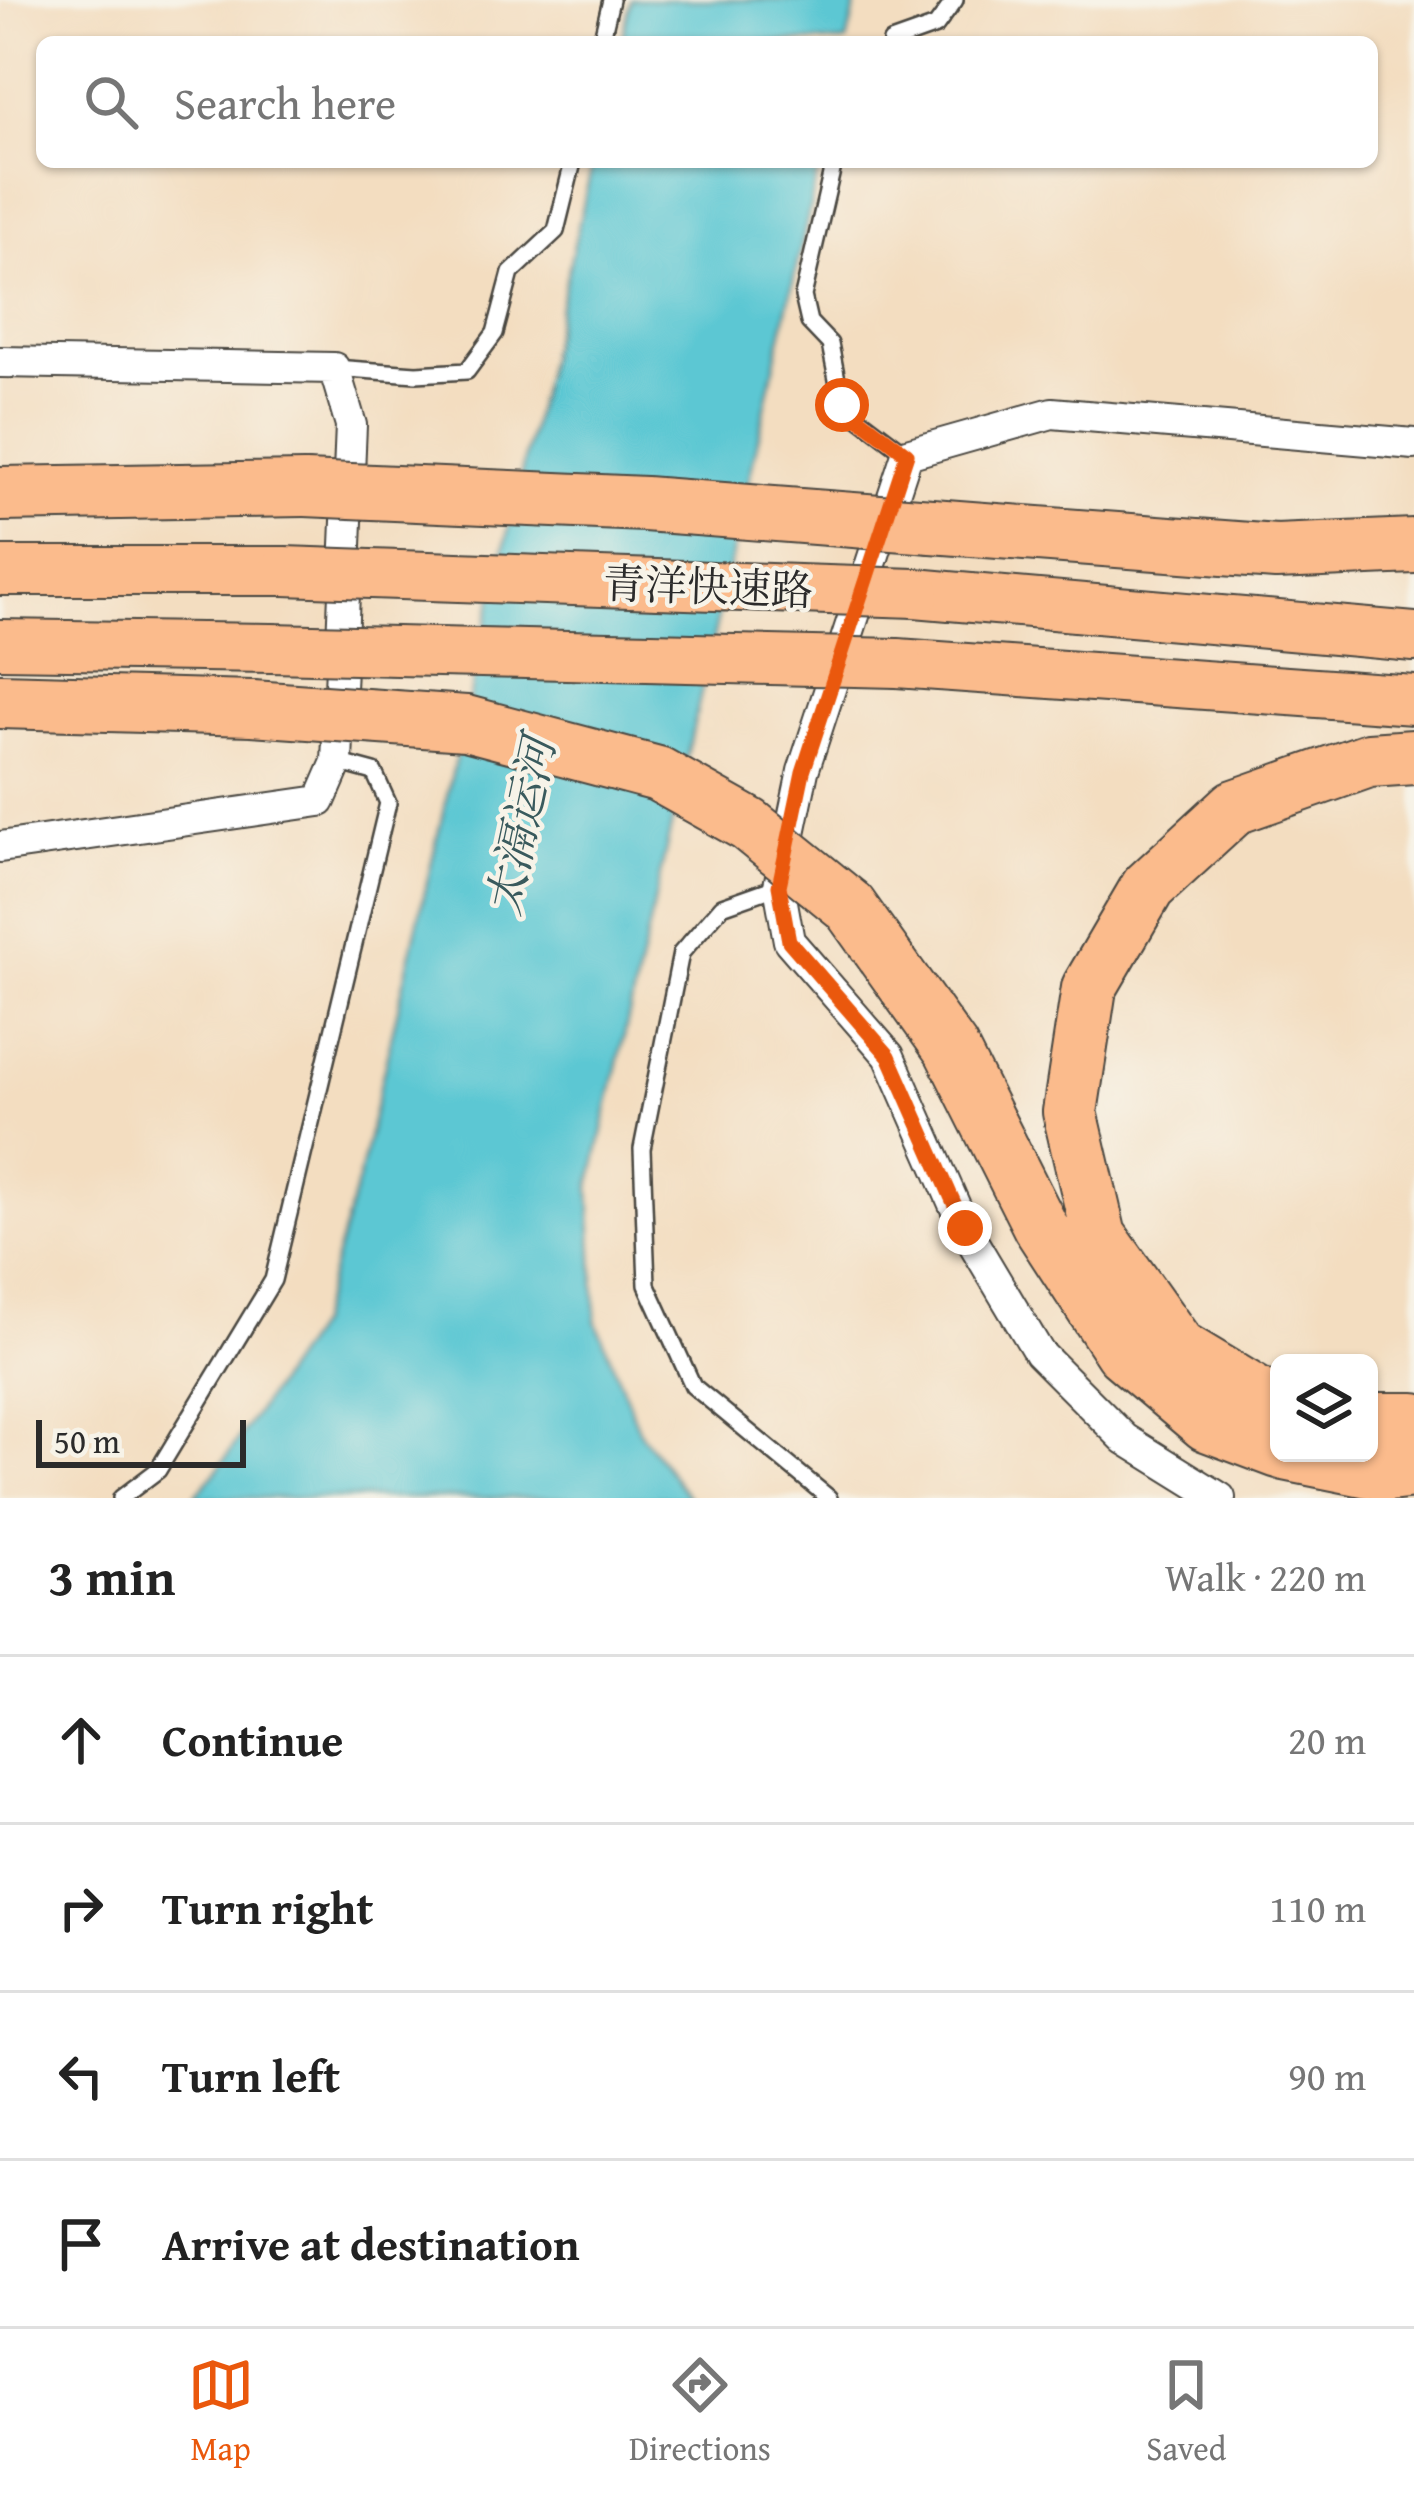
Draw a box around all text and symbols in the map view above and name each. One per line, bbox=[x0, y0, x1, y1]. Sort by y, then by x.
search box bbox=[36, 36, 1378, 168]
icon: search bbox=[78, 69, 144, 135]
text: Search here bbox=[174, 70, 396, 135]
route start bbox=[815, 378, 869, 432]
street label: 青洋快速路 bbox=[602, 552, 814, 620]
water label: 太滆运河 bbox=[469, 724, 572, 921]
route end bbox=[938, 1201, 992, 1255]
map controls bbox=[1270, 1354, 1378, 1462]
button: layers bbox=[1270, 1354, 1378, 1462]
scale bar bbox=[36, 1414, 246, 1467]
text: 50 m bbox=[54, 1417, 120, 1465]
text: 3 min bbox=[48, 1539, 175, 1614]
text: Walk · 220 m bbox=[1165, 1548, 1366, 1605]
icon: ahead bbox=[48, 1707, 114, 1773]
text: Continue bbox=[162, 1707, 343, 1772]
text: 20 m bbox=[1288, 1711, 1366, 1768]
icon: right bbox=[48, 1875, 114, 1941]
text: Turn right bbox=[162, 1875, 374, 1940]
text: 110 m bbox=[1269, 1879, 1366, 1936]
icon: left bbox=[48, 2043, 114, 2109]
text: Turn left bbox=[162, 2043, 340, 2108]
text: 90 m bbox=[1288, 2047, 1366, 2104]
icon: arrive bbox=[48, 2211, 114, 2277]
text: Arrive at destination bbox=[162, 2211, 580, 2276]
tab: Map bbox=[188, 2352, 254, 2472]
tab: Directions bbox=[629, 2352, 771, 2472]
tab: Saved bbox=[1146, 2352, 1226, 2472]

